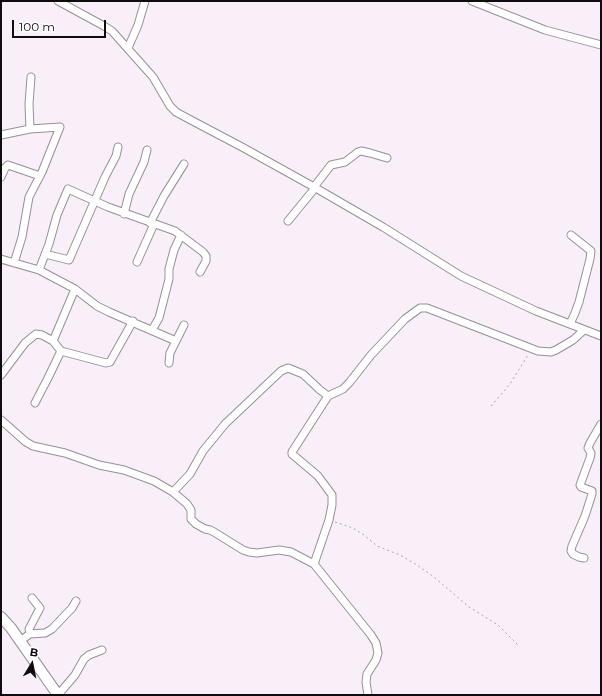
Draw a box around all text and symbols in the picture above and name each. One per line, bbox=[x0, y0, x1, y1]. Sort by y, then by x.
scale bar bbox=[14, 12, 108, 38]
text: 100 m bbox=[19, 19, 55, 34]
north arrow bbox=[12, 644, 52, 684]
text: B bbox=[29, 645, 39, 660]

